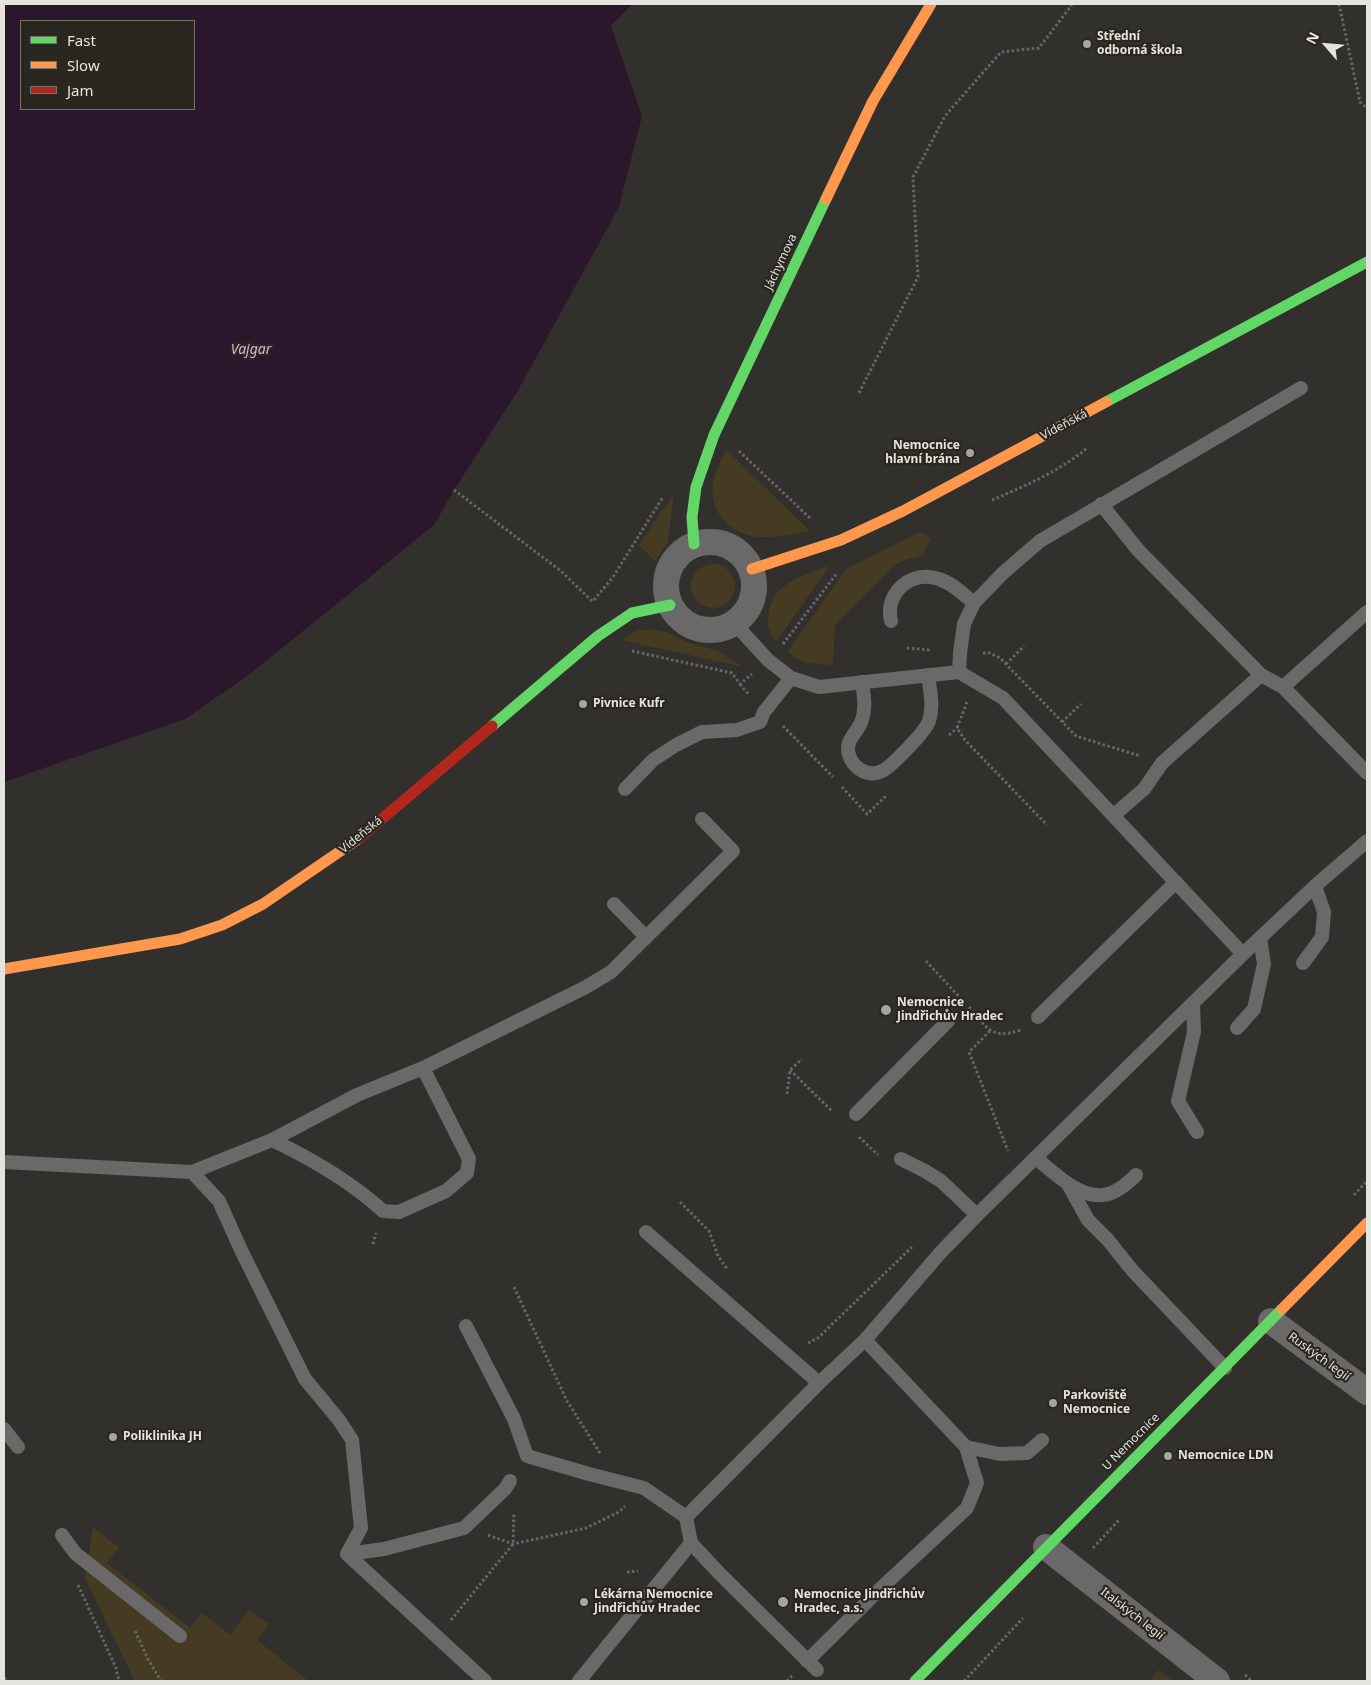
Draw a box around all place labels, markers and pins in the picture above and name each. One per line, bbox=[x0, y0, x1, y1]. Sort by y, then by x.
place label: Střední odborná škola bbox=[1097, 30, 1182, 58]
marker: Střední odborná škola bbox=[1081, 38, 1093, 50]
place label: Nemocnice hlavní brána bbox=[885, 439, 960, 467]
marker: Nemocnice hlavní brána bbox=[964, 447, 976, 459]
place label: Pivnice Kufr bbox=[593, 697, 665, 711]
marker: Pivnice Kufr bbox=[577, 698, 589, 710]
place label: Nemocnice Jindřichův Hradec bbox=[897, 996, 1003, 1024]
marker: Nemocnice Jindřichův Hradec bbox=[879, 1003, 893, 1017]
place label: Parkoviště Nemocnice bbox=[1063, 1389, 1130, 1417]
marker: Parkoviště Nemocnice bbox=[1047, 1397, 1059, 1409]
place label: Poliklinika JH bbox=[123, 1430, 202, 1444]
marker: Poliklinika JH bbox=[107, 1431, 119, 1443]
place label: Nemocnice LDN bbox=[1178, 1449, 1273, 1463]
marker: Nemocnice LDN bbox=[1162, 1450, 1174, 1462]
place label: Lékárna Nemocnice Jindřichův Hradec bbox=[594, 1588, 713, 1616]
place label: Nemocnice Jindřichův Hradec, a.s. bbox=[794, 1588, 925, 1616]
marker: Nemocnice Jindřichův Hradec, a.s. bbox=[776, 1595, 790, 1609]
marker: Lékárna Nemocnice Jindřichův Hradec bbox=[578, 1596, 590, 1608]

